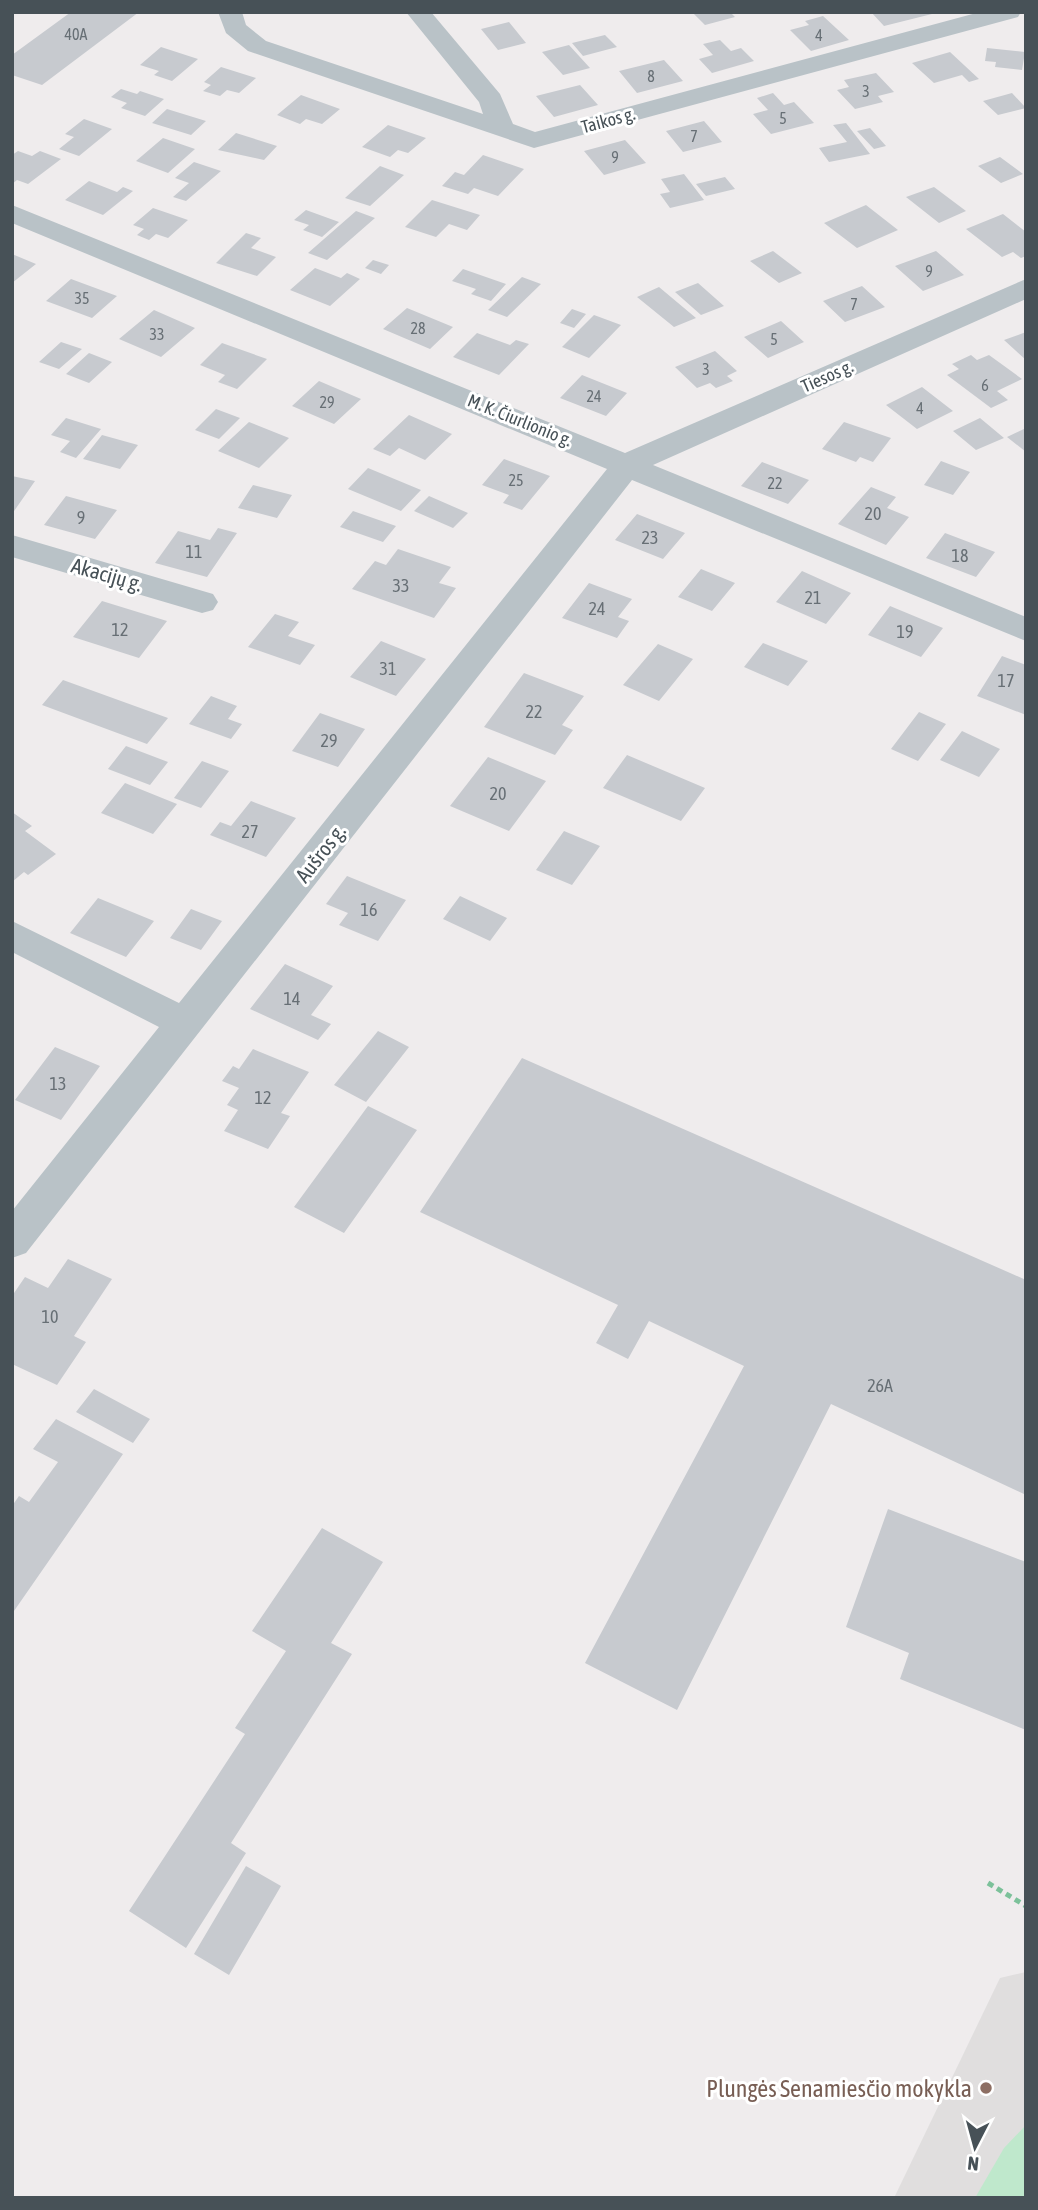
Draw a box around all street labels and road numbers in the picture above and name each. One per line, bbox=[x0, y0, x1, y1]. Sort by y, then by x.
street label: Taikos g. bbox=[579, 103, 637, 137]
street label: Tiesos g. bbox=[798, 355, 856, 397]
street label: M. K. Čiurlionio g. bbox=[465, 390, 575, 450]
street label: Akacijų g. bbox=[69, 552, 145, 596]
street label: Aušros g. bbox=[290, 819, 350, 887]

